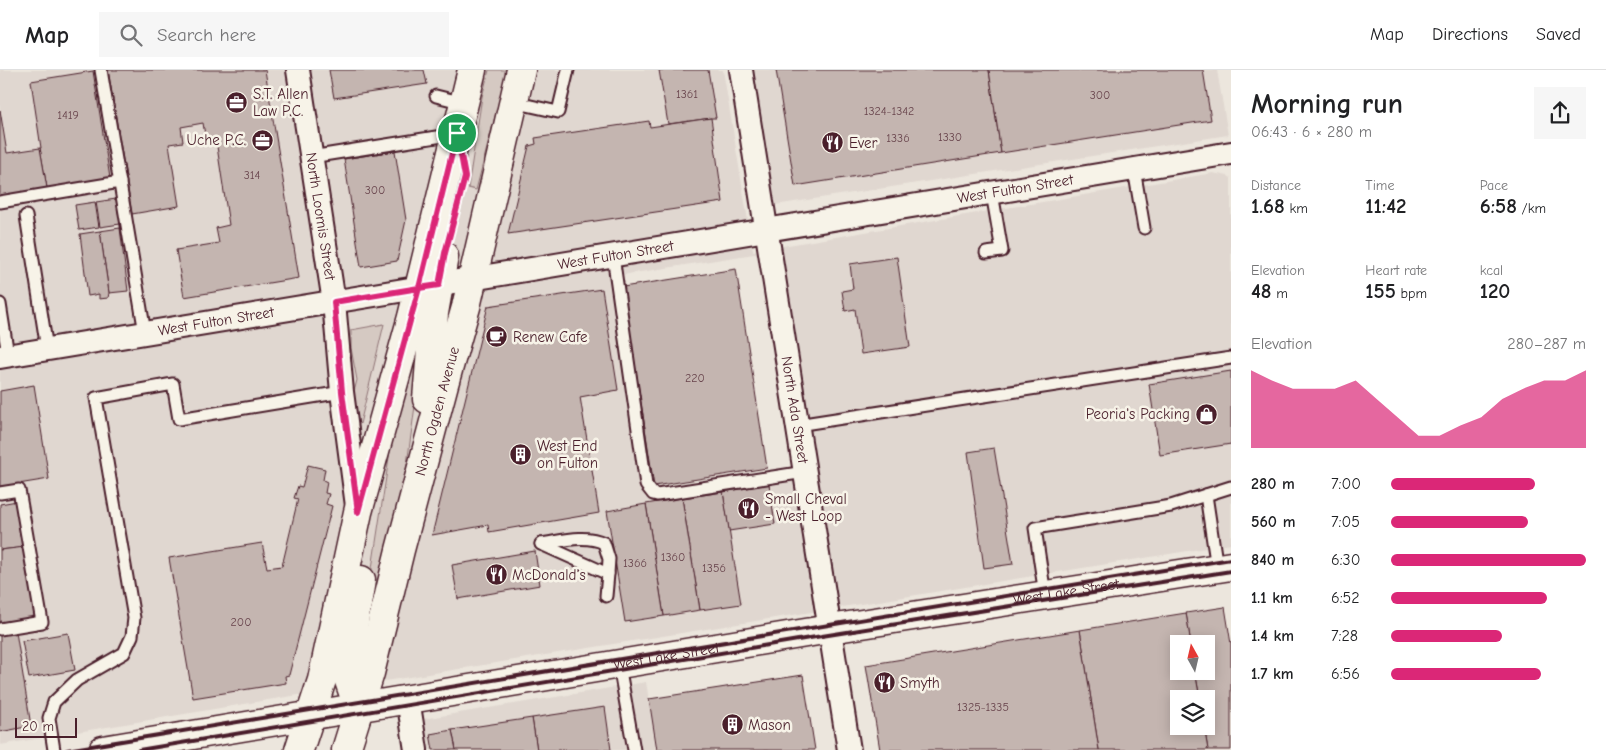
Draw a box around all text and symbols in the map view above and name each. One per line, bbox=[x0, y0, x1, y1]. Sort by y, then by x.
search box bbox=[99, 12, 449, 57]
text: Map bbox=[25, 21, 69, 49]
icon: search bbox=[117, 21, 145, 49]
text: Search here bbox=[157, 24, 256, 46]
text: Map bbox=[1370, 24, 1404, 45]
text: Directions bbox=[1432, 24, 1508, 45]
text: Saved bbox=[1536, 24, 1581, 45]
place label: S.T. Allen Law P.C. bbox=[253, 85, 308, 120]
house number: 1361 bbox=[676, 87, 698, 101]
button: share bbox=[1534, 87, 1586, 139]
house number: 300 bbox=[1090, 88, 1110, 102]
text: Morning run bbox=[1251, 88, 1403, 120]
office icon: S.T. Allen Law P.C. bbox=[225, 91, 249, 115]
house number: 1324-1342 bbox=[864, 104, 914, 118]
house number: 1419 bbox=[57, 108, 79, 122]
pin bbox=[436, 112, 478, 154]
icon: arrive bbox=[443, 119, 471, 147]
text: 06:43 · 6 × 280 m bbox=[1251, 123, 1372, 141]
office icon: Uche P.C. bbox=[250, 128, 274, 152]
house number: 1330 bbox=[938, 130, 962, 144]
place label: Uche P.C. bbox=[187, 131, 246, 149]
restaurant icon: Ever bbox=[821, 131, 845, 155]
house number: 1336 bbox=[886, 131, 910, 145]
place label: Ever bbox=[849, 134, 878, 152]
street label: North Loomis Street bbox=[302, 151, 340, 282]
house number: 314 bbox=[244, 168, 260, 182]
street label: West Fulton Street bbox=[956, 170, 1075, 207]
text: Distance bbox=[1251, 177, 1301, 194]
text: Time bbox=[1365, 177, 1394, 194]
text: Pace bbox=[1480, 177, 1508, 194]
house number: 300 bbox=[365, 183, 385, 197]
text: 1.68 bbox=[1251, 194, 1285, 218]
text: 11:42 bbox=[1365, 194, 1407, 218]
text: 6:58 bbox=[1480, 194, 1517, 218]
text: km bbox=[1285, 200, 1308, 217]
text: /km bbox=[1517, 200, 1546, 217]
street label: West Fulton Street bbox=[556, 236, 676, 273]
text: Elevation bbox=[1251, 262, 1305, 279]
text: Heart rate bbox=[1365, 262, 1427, 279]
text: kcal bbox=[1480, 262, 1503, 279]
text: 48 bbox=[1251, 279, 1272, 303]
text: 155 bbox=[1365, 279, 1396, 303]
text: 120 bbox=[1480, 279, 1510, 303]
text: m bbox=[1272, 285, 1288, 302]
text: bpm bbox=[1396, 285, 1427, 302]
street label: West Fulton Street bbox=[157, 303, 276, 340]
cafe icon: Renew Cafe bbox=[485, 325, 509, 349]
place label: Renew Cafe bbox=[513, 328, 588, 346]
text: Elevation bbox=[1251, 335, 1312, 353]
text: 280–287 m bbox=[1507, 335, 1586, 353]
street label: North Ogden Avenue bbox=[411, 344, 463, 478]
street label: North Ada Street bbox=[778, 355, 812, 465]
house number: 220 bbox=[685, 371, 705, 385]
shop icon: Peoria's Packing bbox=[1194, 402, 1218, 426]
place label: Peoria's Packing bbox=[1086, 405, 1190, 423]
place label: West End on Fulton bbox=[537, 437, 598, 472]
building icon: West End on Fulton bbox=[509, 443, 533, 467]
text: 280 m bbox=[1251, 475, 1295, 493]
text: 7:00 bbox=[1331, 475, 1361, 493]
place label: Small Cheval - West Loop bbox=[765, 490, 847, 525]
restaurant icon: Small Cheval - West Loop bbox=[737, 496, 761, 520]
text: 560 m bbox=[1251, 513, 1295, 531]
text: 7:05 bbox=[1331, 513, 1360, 531]
house number: 1360 bbox=[661, 550, 685, 564]
text: 840 m bbox=[1251, 551, 1294, 569]
text: 6:30 bbox=[1331, 551, 1360, 569]
house number: 1366 bbox=[623, 556, 647, 570]
house number: 1356 bbox=[702, 561, 726, 575]
restaurant icon: McDonald's bbox=[484, 563, 508, 587]
place label: McDonald's bbox=[512, 566, 586, 584]
street label: West Lake Street bbox=[1012, 575, 1121, 609]
text: 1.1 km bbox=[1251, 589, 1293, 607]
text: 6:52 bbox=[1331, 589, 1360, 607]
house number: 200 bbox=[231, 615, 251, 629]
text: 1.4 km bbox=[1251, 627, 1294, 645]
text: 7:28 bbox=[1331, 627, 1358, 645]
north arrow bbox=[1170, 635, 1215, 680]
map controls bbox=[1170, 635, 1215, 735]
street label: West Lake Street bbox=[612, 638, 721, 674]
text: 1.7 km bbox=[1251, 665, 1294, 683]
text: 6:56 bbox=[1331, 665, 1360, 683]
restaurant icon: Smyth bbox=[872, 671, 896, 695]
place label: Smyth bbox=[900, 674, 940, 692]
button: layers bbox=[1170, 690, 1215, 735]
house number: 1325-1335 bbox=[957, 700, 1009, 714]
building icon: Mason bbox=[720, 713, 744, 737]
scale bar bbox=[15, 715, 78, 738]
place label: Mason bbox=[748, 716, 791, 734]
text: 20 m bbox=[22, 718, 54, 735]

